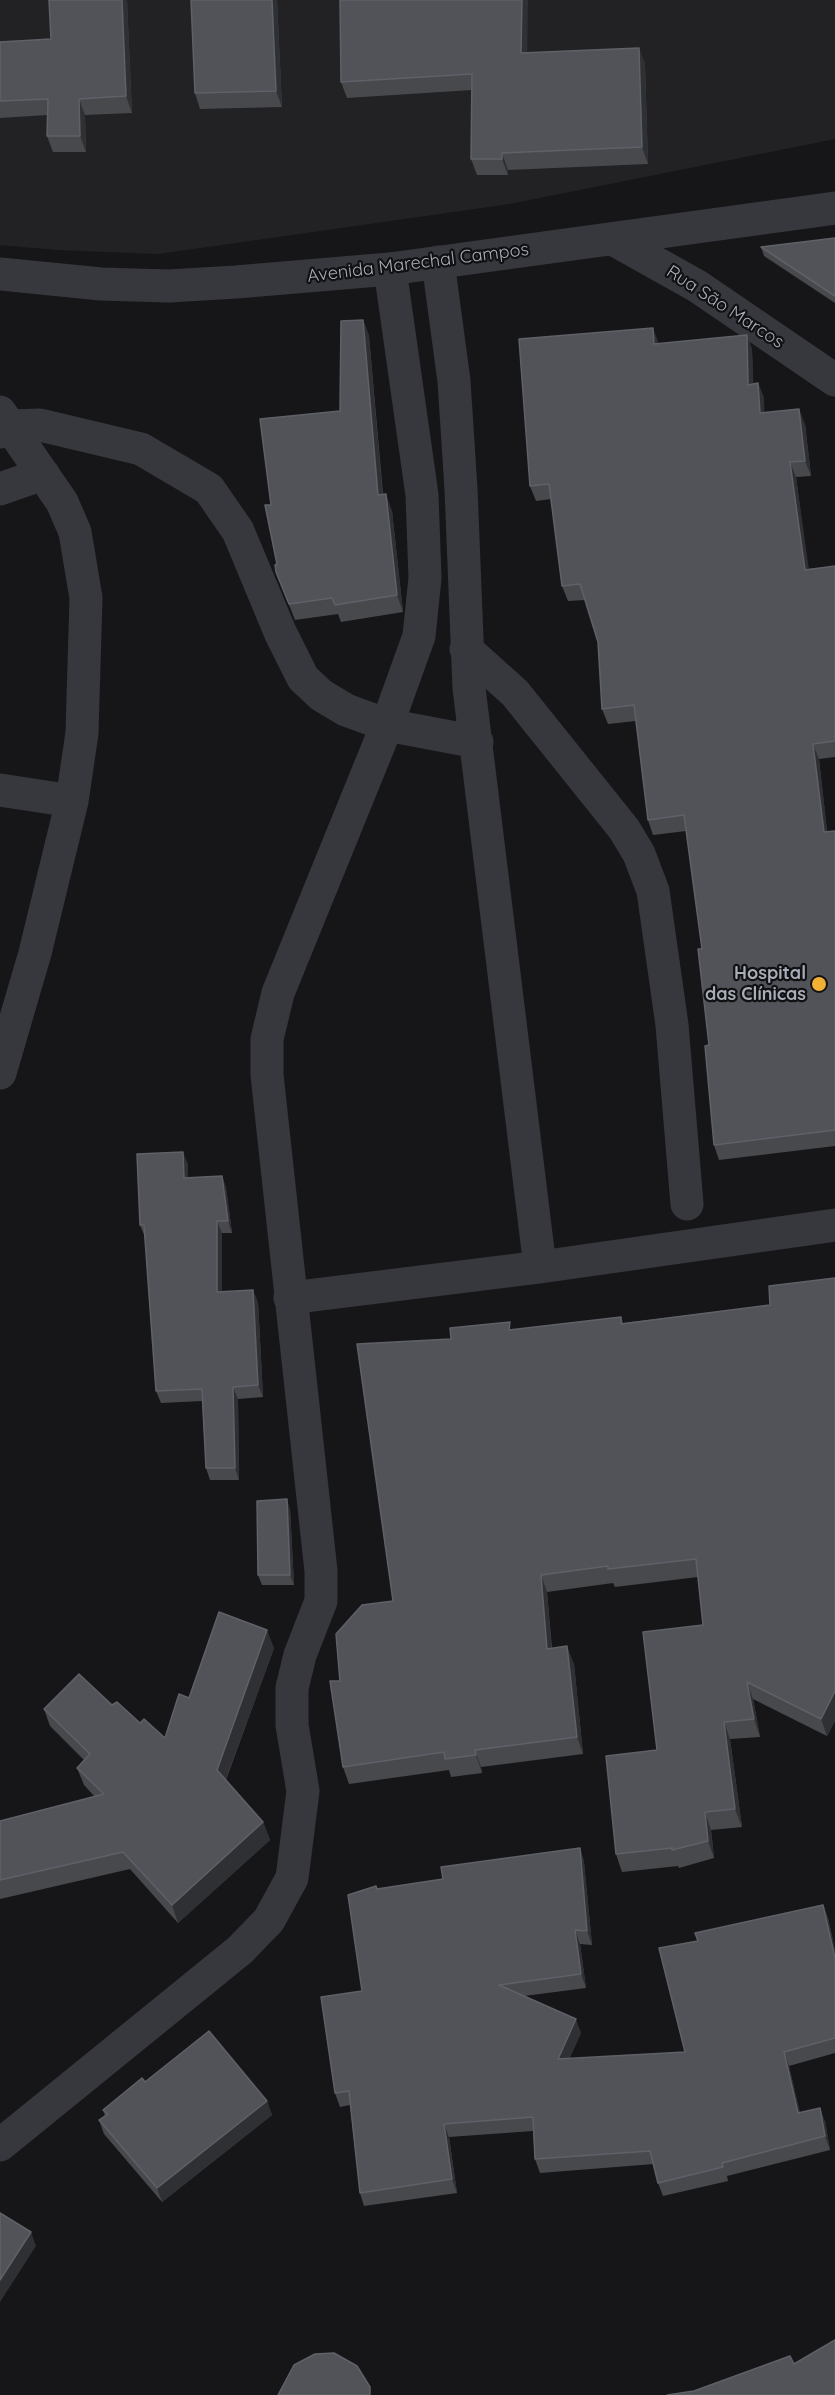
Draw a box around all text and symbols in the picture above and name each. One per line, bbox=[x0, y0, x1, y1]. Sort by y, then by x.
street label: Avenida Marechal Campos bbox=[306, 239, 530, 287]
street label: Rua São Marcos bbox=[662, 261, 788, 353]
place label: Hospital das Clínicas bbox=[705, 963, 806, 1006]
marker: Hospital das Clínicas bbox=[810, 975, 828, 993]

